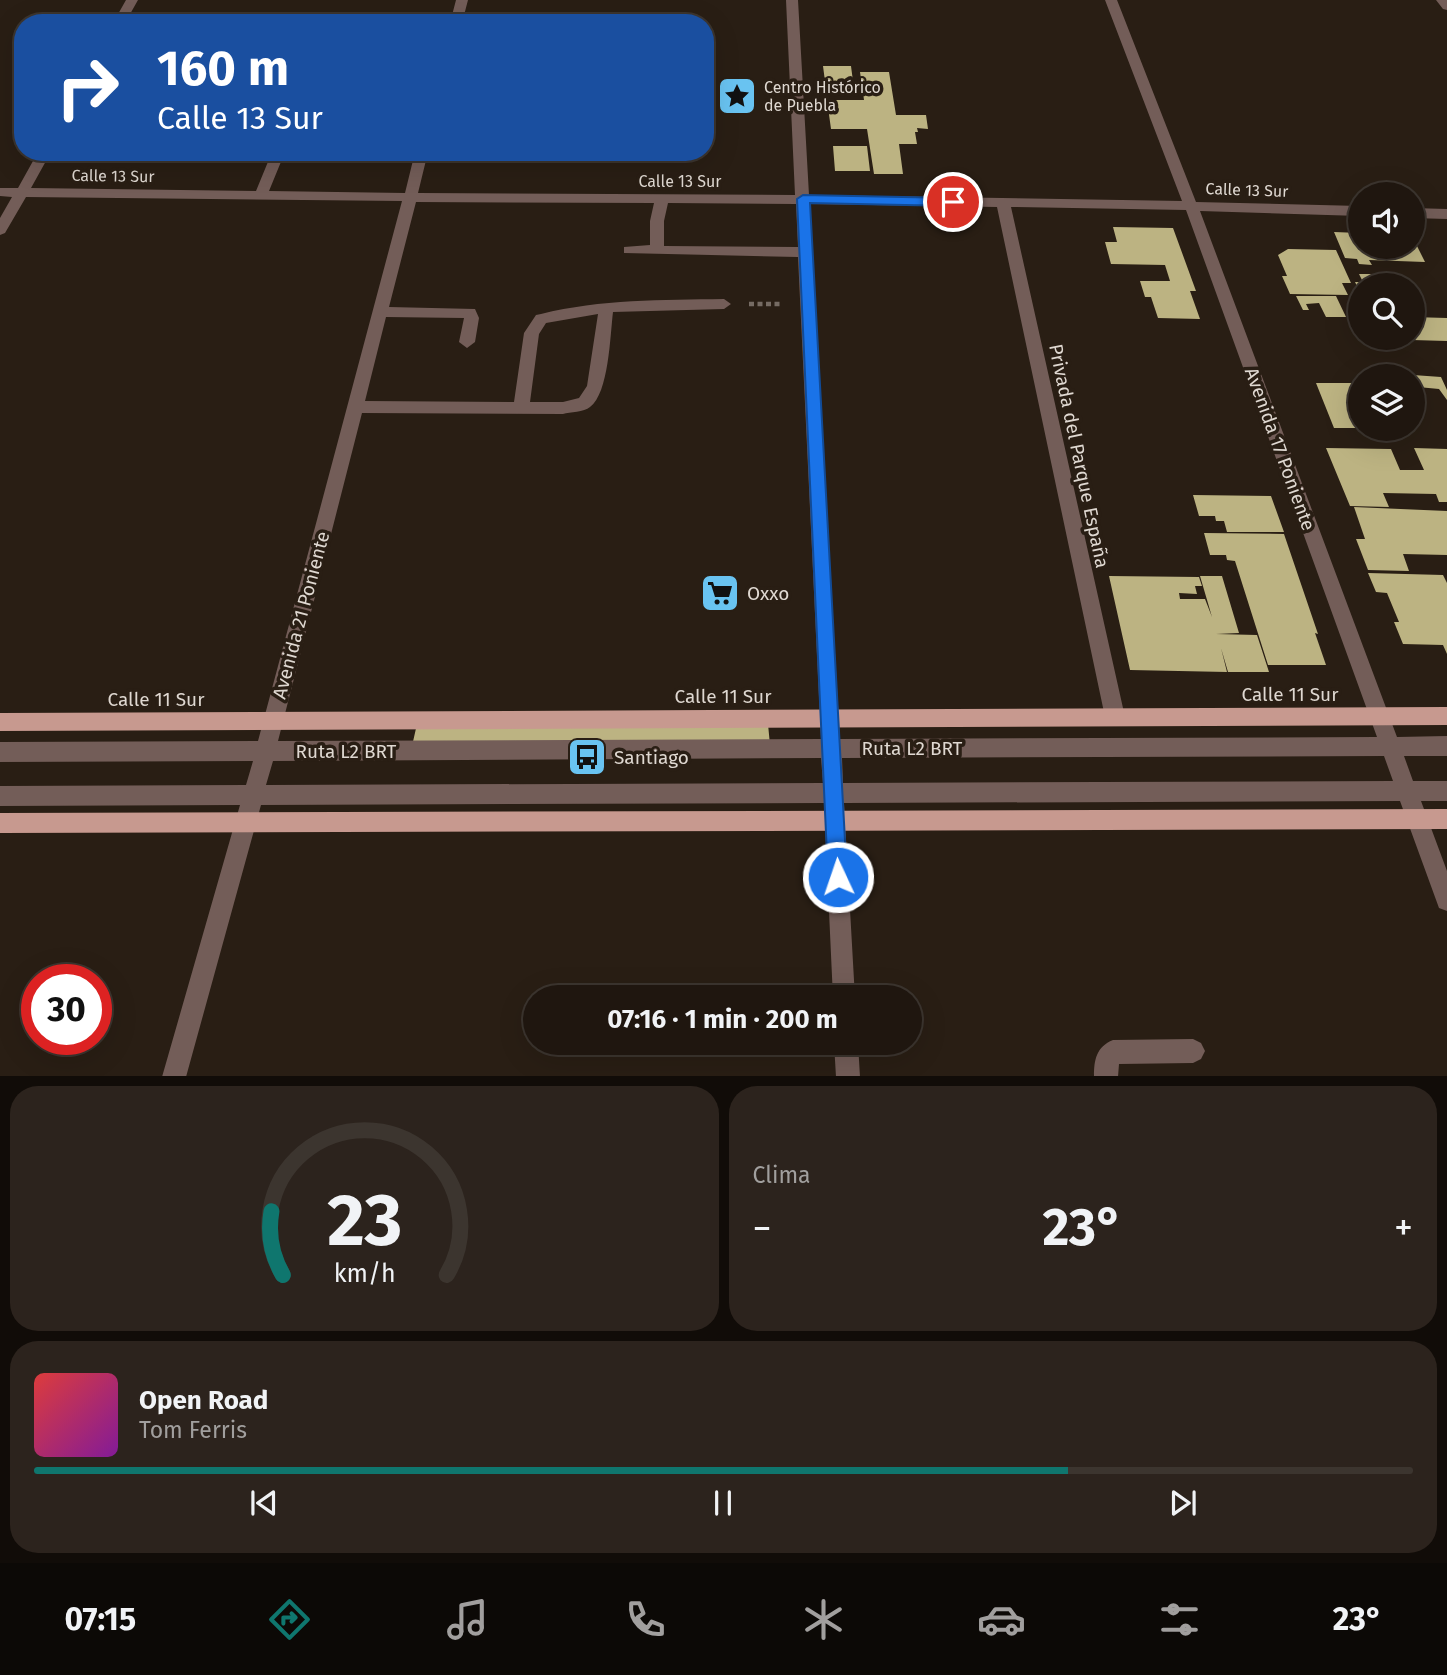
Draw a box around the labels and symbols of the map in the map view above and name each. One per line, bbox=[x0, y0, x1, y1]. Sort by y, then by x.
place icon: Centro Histórico de Puebla bbox=[716, 75, 758, 117]
place label: Centro Histórico de Puebla bbox=[764, 78, 881, 115]
street label: Calle 13 Sur bbox=[71, 166, 155, 186]
street label: Calle 13 Sur bbox=[639, 172, 722, 191]
pin bbox=[923, 172, 983, 232]
street label: Calle 13 Sur bbox=[1205, 179, 1290, 201]
street label: Privada del Parque España bbox=[1044, 342, 1114, 570]
street label: Avenida 17 Poniente bbox=[1240, 364, 1320, 534]
street label: Avenida 21 Poniente bbox=[268, 529, 334, 701]
supermarket icon: Oxxo bbox=[699, 572, 741, 614]
place label: Oxxo bbox=[747, 582, 789, 605]
street label: Calle 11 Sur bbox=[1242, 683, 1339, 706]
street label: Calle 11 Sur bbox=[675, 685, 772, 708]
street label: Calle 11 Sur bbox=[108, 688, 205, 711]
bus stop icon: Santiago bbox=[566, 736, 608, 778]
street label: Ruta L2 BRT bbox=[862, 737, 963, 760]
street label: Ruta L2 BRT bbox=[296, 740, 397, 763]
place label: Santiago bbox=[614, 746, 689, 769]
position arrow bbox=[801, 840, 875, 914]
speed limit sign: 30 bbox=[21, 964, 112, 1055]

